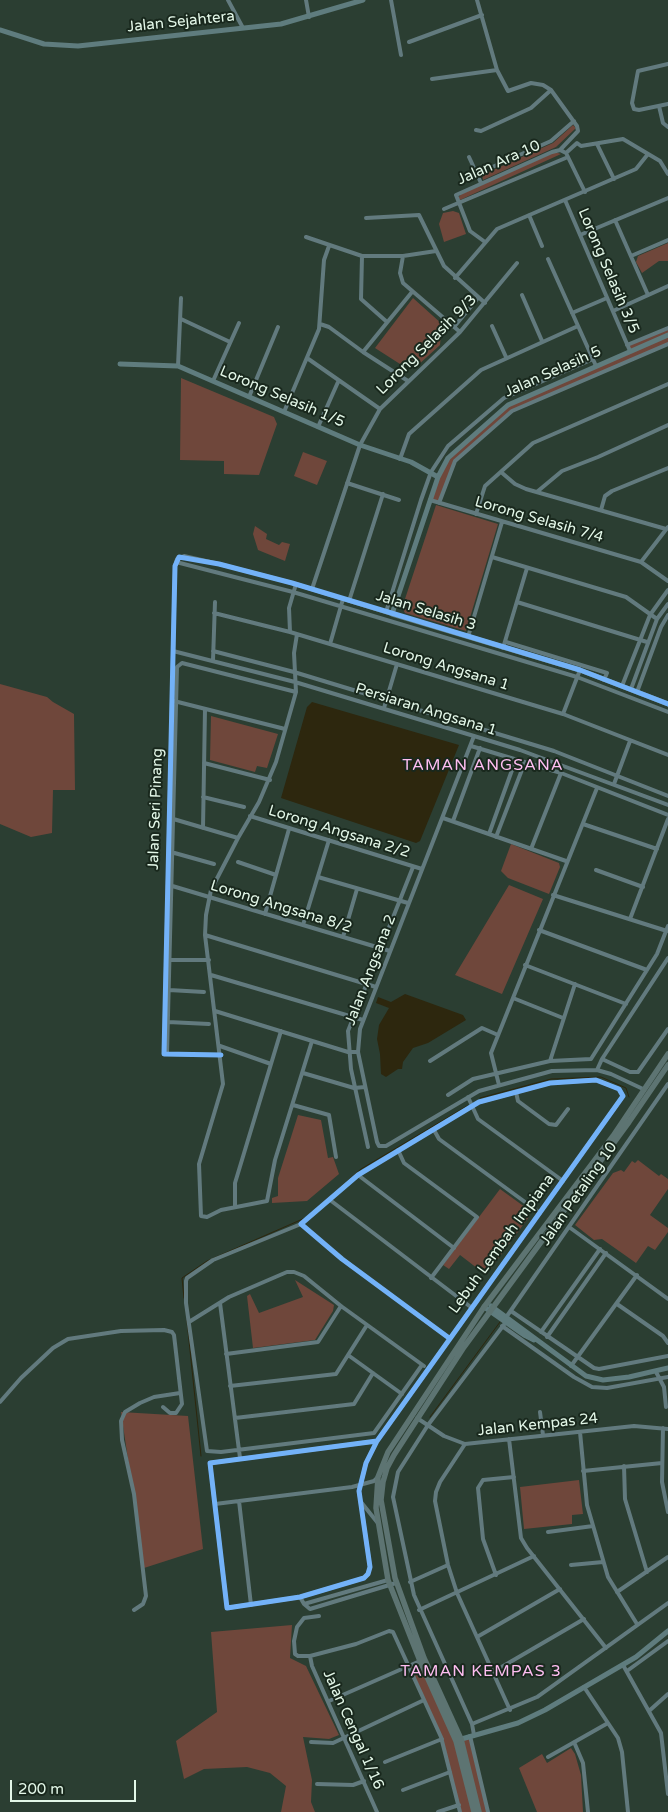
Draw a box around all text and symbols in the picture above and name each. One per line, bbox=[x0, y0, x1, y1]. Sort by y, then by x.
street label: Jalan Sejahtera bbox=[126, 7, 236, 37]
street label: Jalan Ara 10 bbox=[455, 137, 543, 189]
street label: Lorong Selasih 3/5 bbox=[573, 206, 643, 336]
street label: Lorong Selasih 9/3 bbox=[373, 291, 481, 399]
street label: Jalan Selasih 5 bbox=[502, 343, 604, 401]
street label: Lorong Selasih 1/5 bbox=[217, 362, 347, 432]
street label: Lorong Selasih 7/4 bbox=[473, 493, 605, 547]
street label: Jalan Selasih 3 bbox=[374, 587, 478, 635]
street label: Lorong Angsana 1 bbox=[381, 639, 511, 695]
street label: Persiaran Angsana 1 bbox=[353, 680, 499, 740]
street label: Jalan Seri Pinang bbox=[145, 748, 167, 870]
district label: TAMAN ANGSANA bbox=[401, 756, 565, 776]
street label: Lorong Angsana 2/2 bbox=[266, 802, 412, 862]
street label: Lorong Angsana 8/2 bbox=[208, 877, 354, 937]
street label: Jalan Angsana 2 bbox=[342, 912, 400, 1028]
street label: Jalan Petaling 10 bbox=[537, 1139, 621, 1249]
street label: Lebuh Lembah Impiana bbox=[445, 1171, 559, 1317]
street label: Jalan Kempas 24 bbox=[477, 1410, 599, 1440]
district label: TAMAN KEMPAS 3 bbox=[398, 1662, 564, 1682]
street label: Jalan Cengal 1/16 bbox=[319, 1667, 387, 1793]
scale bar bbox=[12, 1770, 139, 1802]
text: 200 m bbox=[18, 1780, 64, 1798]

